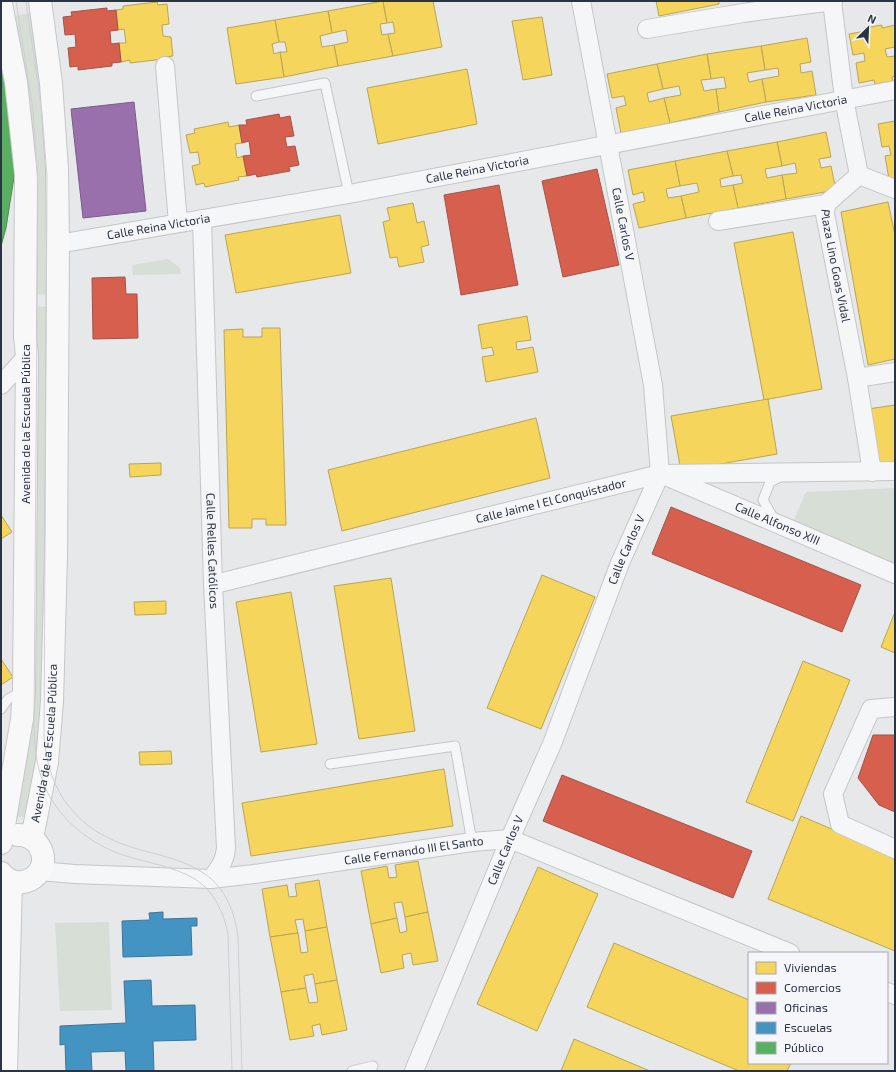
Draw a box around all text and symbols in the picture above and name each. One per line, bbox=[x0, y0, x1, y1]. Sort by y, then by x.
north arrow bbox=[848, 8, 888, 48]
text: N bbox=[866, 11, 879, 26]
street label: Calle Reina Victoria bbox=[743, 91, 848, 125]
street label: Calle Reina Victoria bbox=[425, 152, 530, 185]
street label: Calle Carlos V bbox=[610, 186, 638, 262]
street label: Plaza Lino Goas Vidal bbox=[819, 209, 854, 324]
street label: Calle Reina Victoria bbox=[106, 210, 211, 241]
street label: Avenida de la Escuela Pública bbox=[18, 344, 32, 504]
street label: Calle Jaime I El Conquistador bbox=[474, 475, 628, 525]
street label: Calle Relles Católicos bbox=[204, 493, 222, 609]
street label: Calle Alfonso XIII bbox=[733, 499, 822, 547]
street label: Calle Carlos V bbox=[605, 512, 647, 586]
street label: Avenida de la Escuela Pública bbox=[27, 664, 59, 823]
street label: Calle Carlos V bbox=[484, 812, 526, 887]
street label: Calle Fernando III El Santo bbox=[343, 833, 484, 867]
legend bbox=[748, 952, 888, 1064]
text: Viviendas bbox=[784, 960, 837, 974]
text: Comercios bbox=[784, 980, 841, 994]
text: Oficinas bbox=[784, 1000, 828, 1014]
text: Escuelas bbox=[784, 1020, 832, 1034]
text: Público bbox=[784, 1040, 824, 1054]

